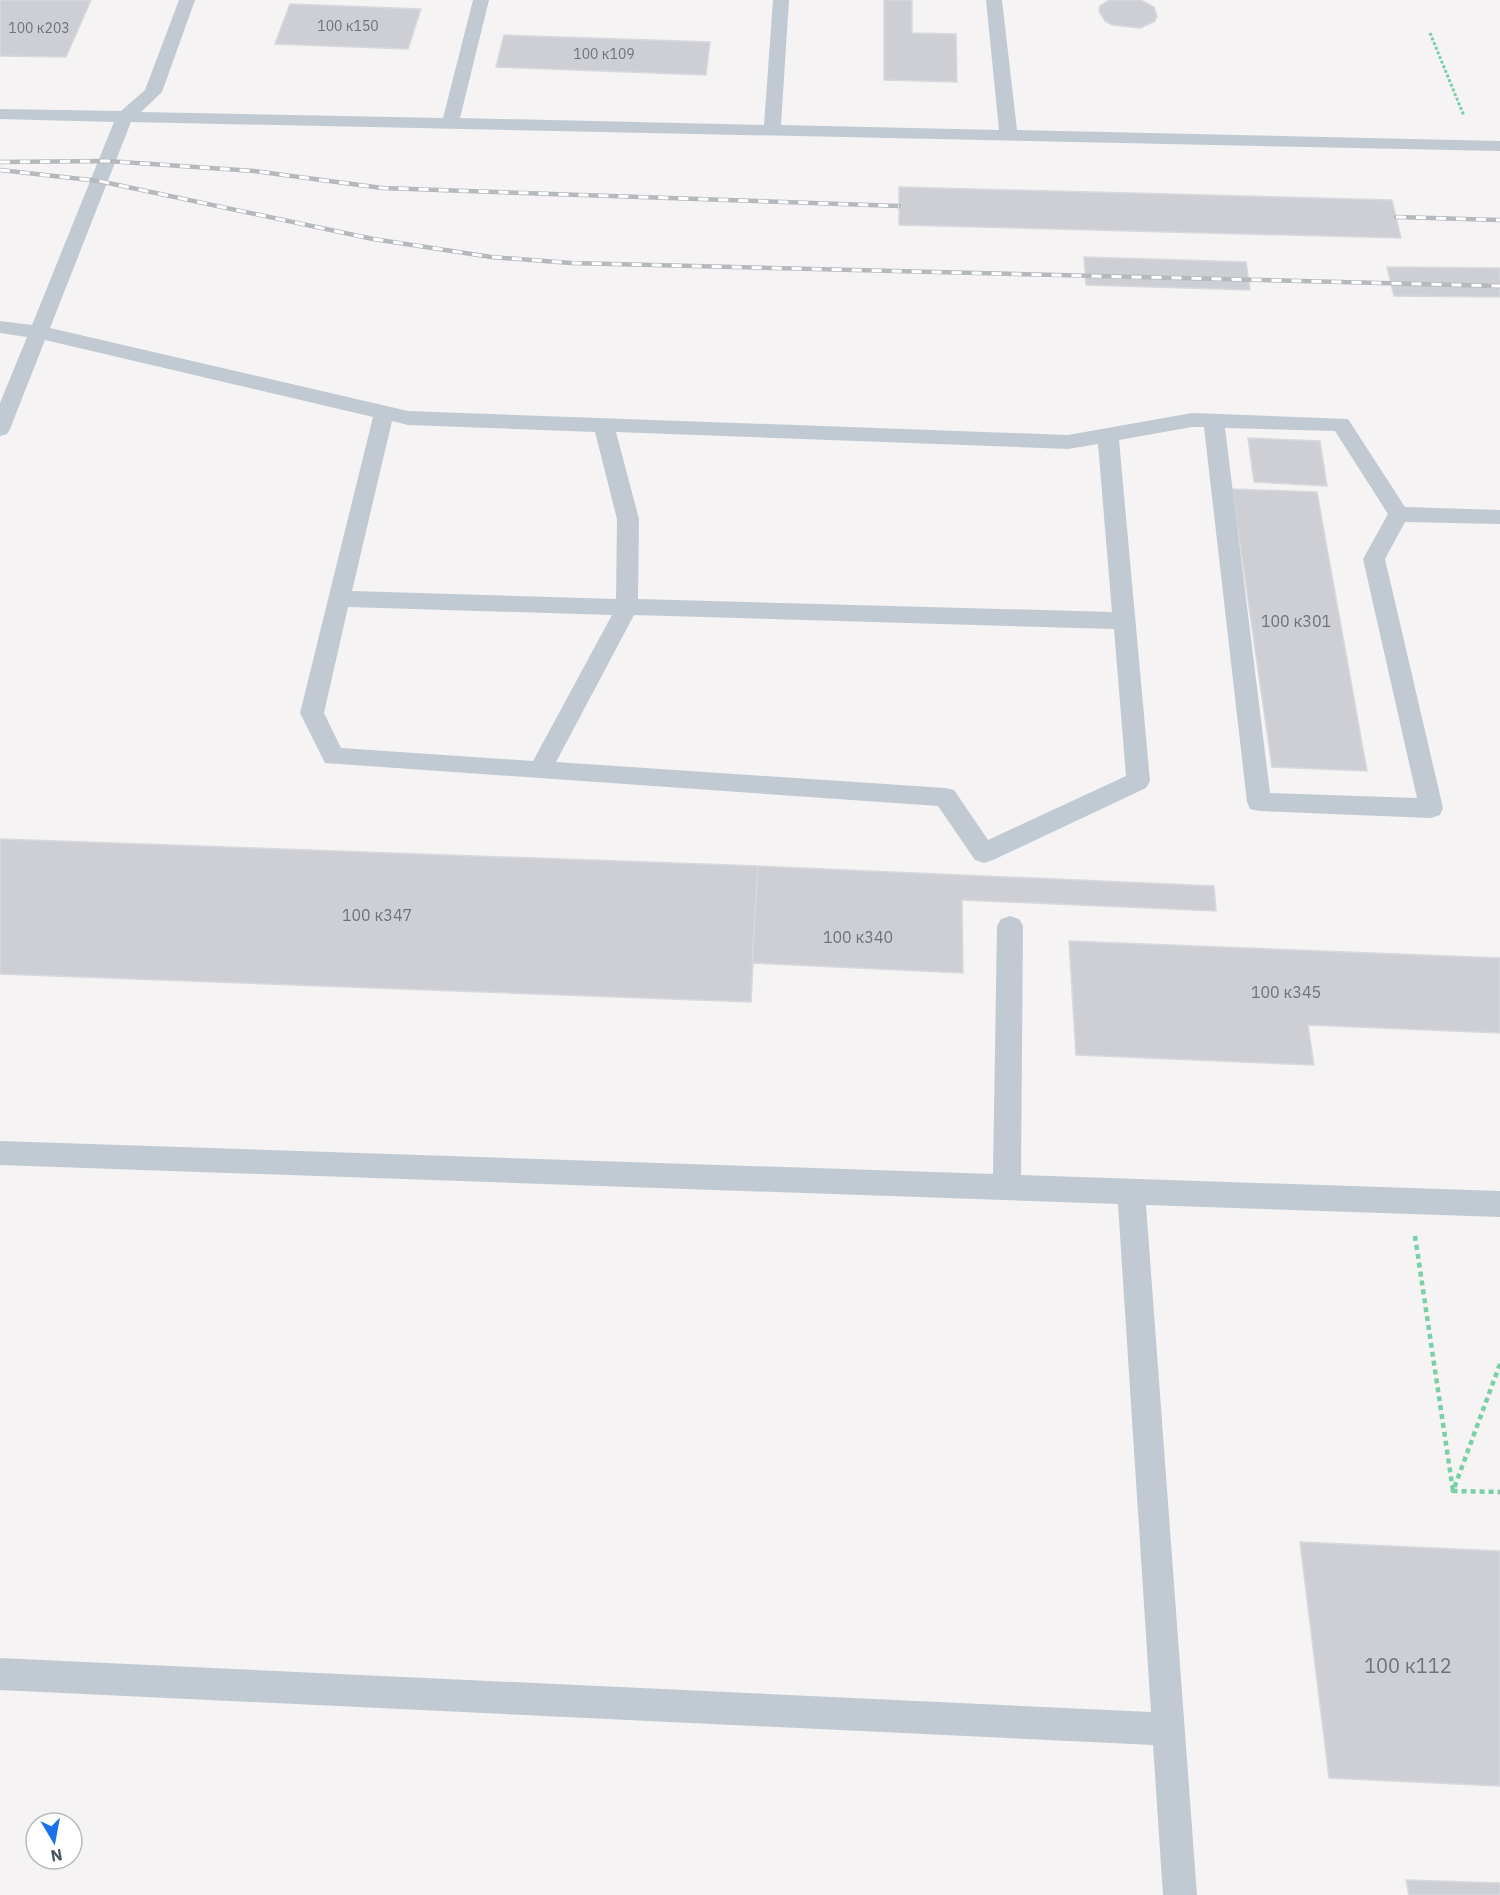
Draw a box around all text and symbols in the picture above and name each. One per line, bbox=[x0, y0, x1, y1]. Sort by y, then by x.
house number: 100 к150 bbox=[317, 17, 379, 35]
house number: 100 к203 bbox=[8, 19, 70, 37]
house number: 100 к109 bbox=[573, 45, 635, 63]
house number: 100 к301 bbox=[1261, 611, 1331, 631]
house number: 100 к347 bbox=[342, 905, 412, 925]
house number: 100 к340 bbox=[823, 927, 893, 947]
house number: 100 к345 bbox=[1251, 982, 1321, 1002]
house number: 100 к112 bbox=[1364, 1652, 1452, 1679]
north arrow bbox=[24, 1811, 84, 1871]
text: N bbox=[49, 1845, 64, 1867]

